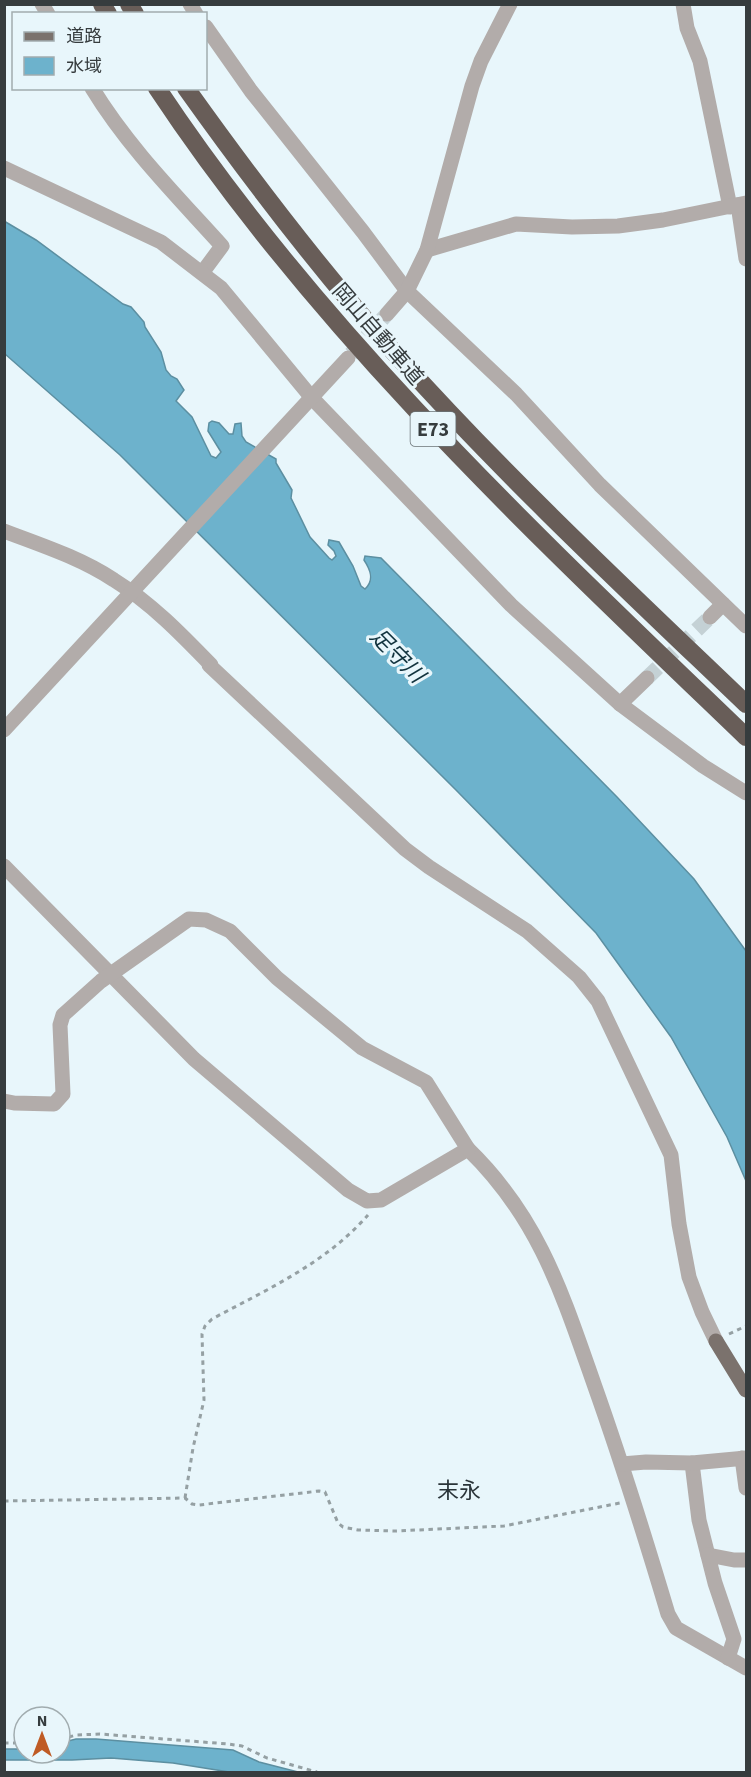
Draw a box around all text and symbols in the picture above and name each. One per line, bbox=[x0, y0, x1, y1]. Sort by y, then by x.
legend bbox=[12, 12, 207, 90]
text: 道路 bbox=[66, 24, 102, 49]
text: 水域 bbox=[66, 54, 102, 79]
street label: 岡山自動車道 bbox=[325, 277, 431, 391]
road number: E73 bbox=[410, 412, 456, 446]
water label: 足守川 bbox=[363, 621, 433, 692]
district label: 末永 bbox=[437, 1475, 481, 1507]
north arrow bbox=[12, 1705, 72, 1765]
text: N bbox=[37, 1710, 47, 1732]

